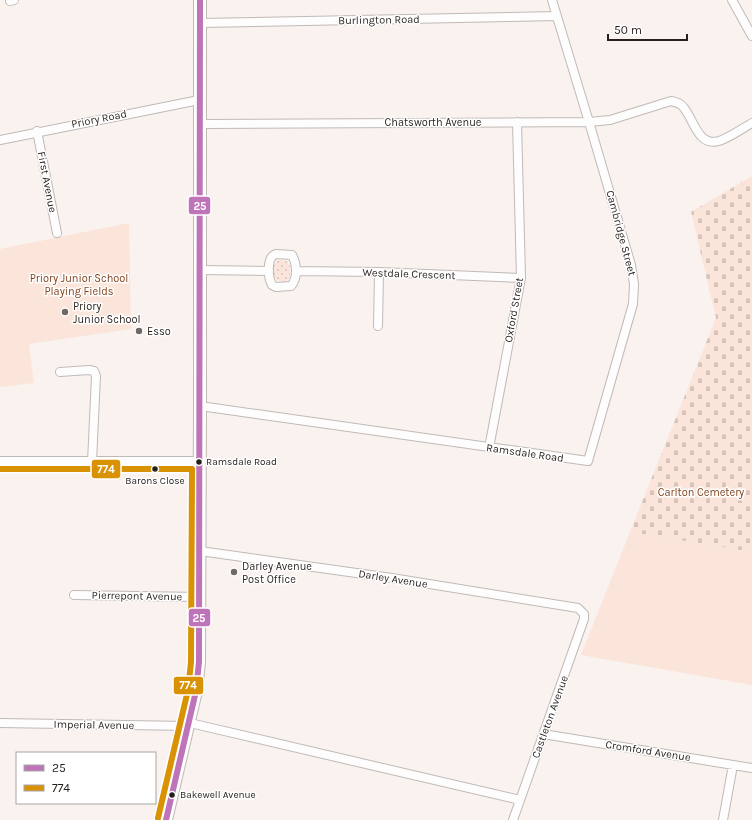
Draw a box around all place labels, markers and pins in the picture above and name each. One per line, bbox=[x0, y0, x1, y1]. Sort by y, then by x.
place label: Priory Junior School bbox=[73, 300, 141, 326]
marker: Priory Junior School bbox=[60, 307, 70, 317]
place label: Esso bbox=[147, 325, 171, 338]
marker: Esso bbox=[134, 326, 144, 336]
place label: Ramsdale Road bbox=[206, 456, 277, 468]
marker: Ramsdale Road bbox=[194, 457, 204, 467]
marker: Barons Close bbox=[150, 464, 160, 474]
place label: Barons Close bbox=[125, 475, 185, 487]
place label: Darley Avenue Post Office bbox=[242, 560, 312, 586]
marker: Darley Avenue Post Office bbox=[229, 567, 239, 577]
place label: Bakewell Avenue bbox=[180, 789, 256, 801]
marker: Bakewell Avenue bbox=[167, 790, 177, 800]

